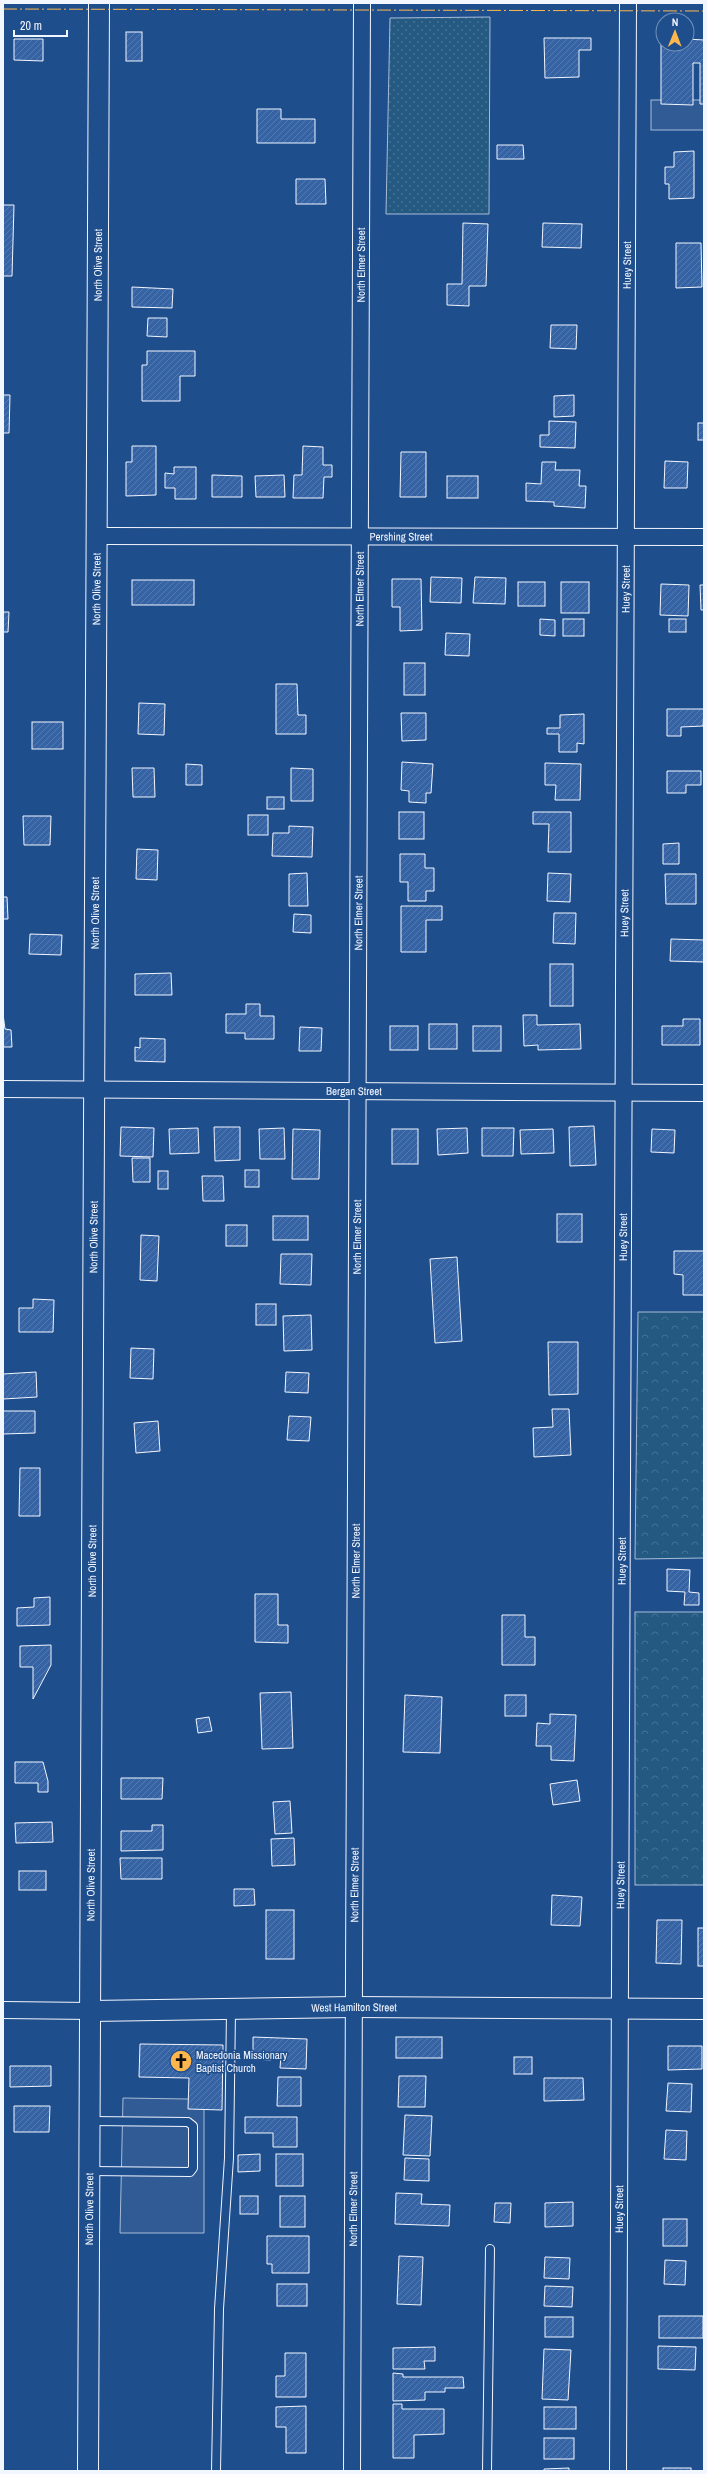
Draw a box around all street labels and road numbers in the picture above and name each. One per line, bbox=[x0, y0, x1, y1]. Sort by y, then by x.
street label: North Elmer Street bbox=[354, 227, 368, 302]
street label: North Olive Street bbox=[91, 228, 105, 301]
street label: Huey Street bbox=[620, 241, 634, 289]
street label: Pershing Street bbox=[370, 529, 433, 544]
street label: North Elmer Street bbox=[352, 551, 367, 626]
street label: North Olive Street bbox=[89, 552, 104, 625]
street label: Huey Street bbox=[619, 565, 633, 613]
street label: North Elmer Street bbox=[351, 875, 365, 950]
street label: North Olive Street bbox=[88, 876, 102, 949]
street label: Huey Street bbox=[617, 889, 631, 937]
street label: Bergan Street bbox=[326, 1084, 382, 1098]
street label: North Elmer Street bbox=[350, 1199, 364, 1274]
street label: North Olive Street bbox=[86, 1200, 101, 1273]
street label: Huey Street bbox=[616, 1213, 630, 1261]
street label: North Elmer Street bbox=[349, 1523, 363, 1598]
street label: North Olive Street bbox=[85, 1524, 99, 1597]
street label: Huey Street bbox=[615, 1537, 629, 1585]
street label: North Elmer Street bbox=[347, 1847, 362, 1922]
street label: North Olive Street bbox=[83, 1848, 98, 1921]
street label: Huey Street bbox=[613, 1861, 627, 1909]
street label: West Hamilton Street bbox=[311, 2000, 397, 2015]
street label: North Elmer Street bbox=[346, 2171, 360, 2246]
street label: North Olive Street bbox=[82, 2172, 96, 2245]
street label: Huey Street bbox=[612, 2185, 626, 2233]

